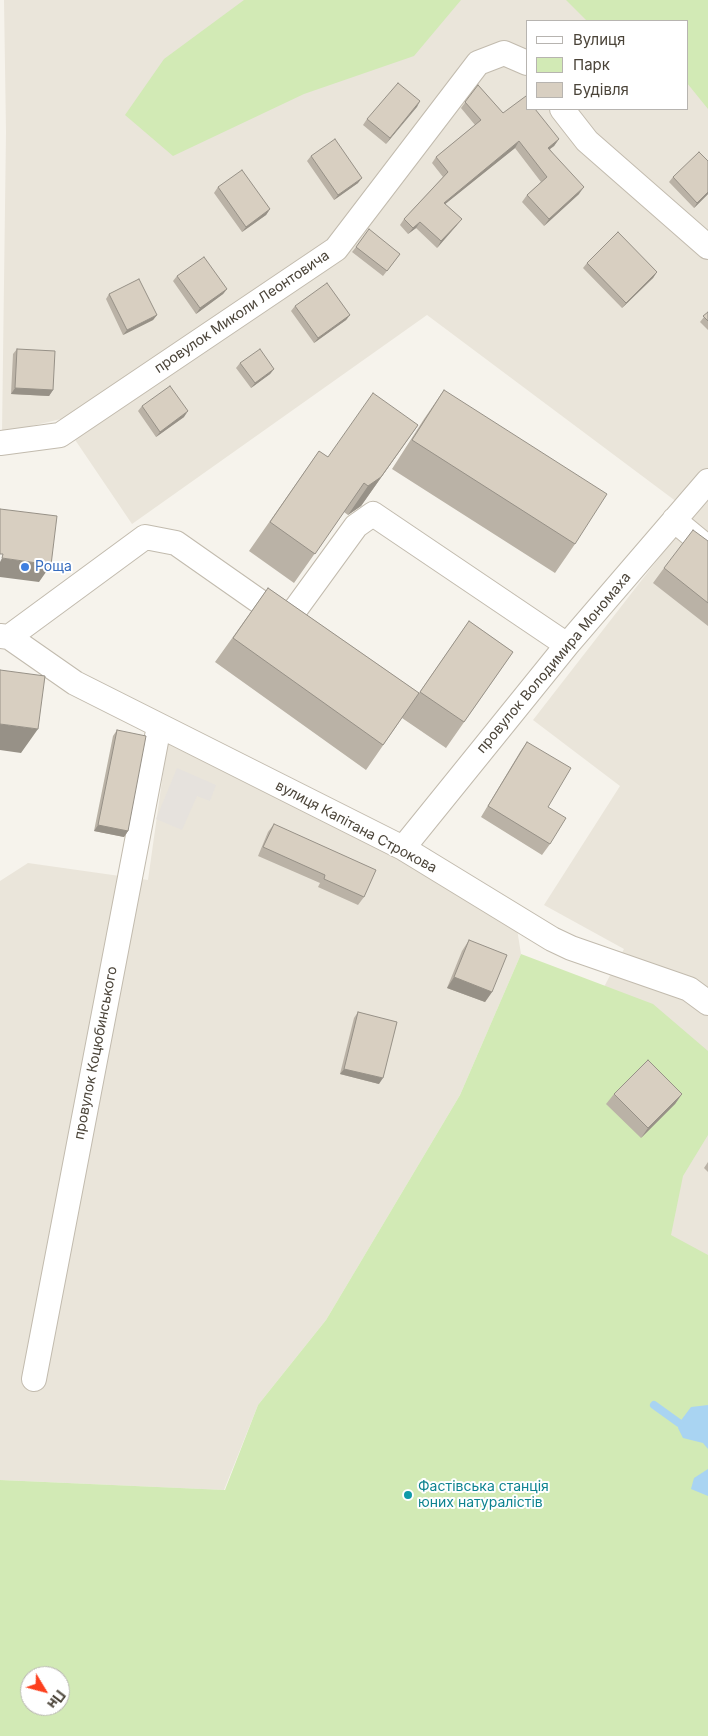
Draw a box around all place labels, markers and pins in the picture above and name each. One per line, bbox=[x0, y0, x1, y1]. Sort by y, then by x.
place label: Роща bbox=[35, 559, 72, 575]
marker: Роща bbox=[19, 561, 31, 573]
place label: Фастівська станція юних натуралістів bbox=[418, 1479, 549, 1511]
marker: Фастівська станція юних натуралістів bbox=[402, 1489, 414, 1501]

